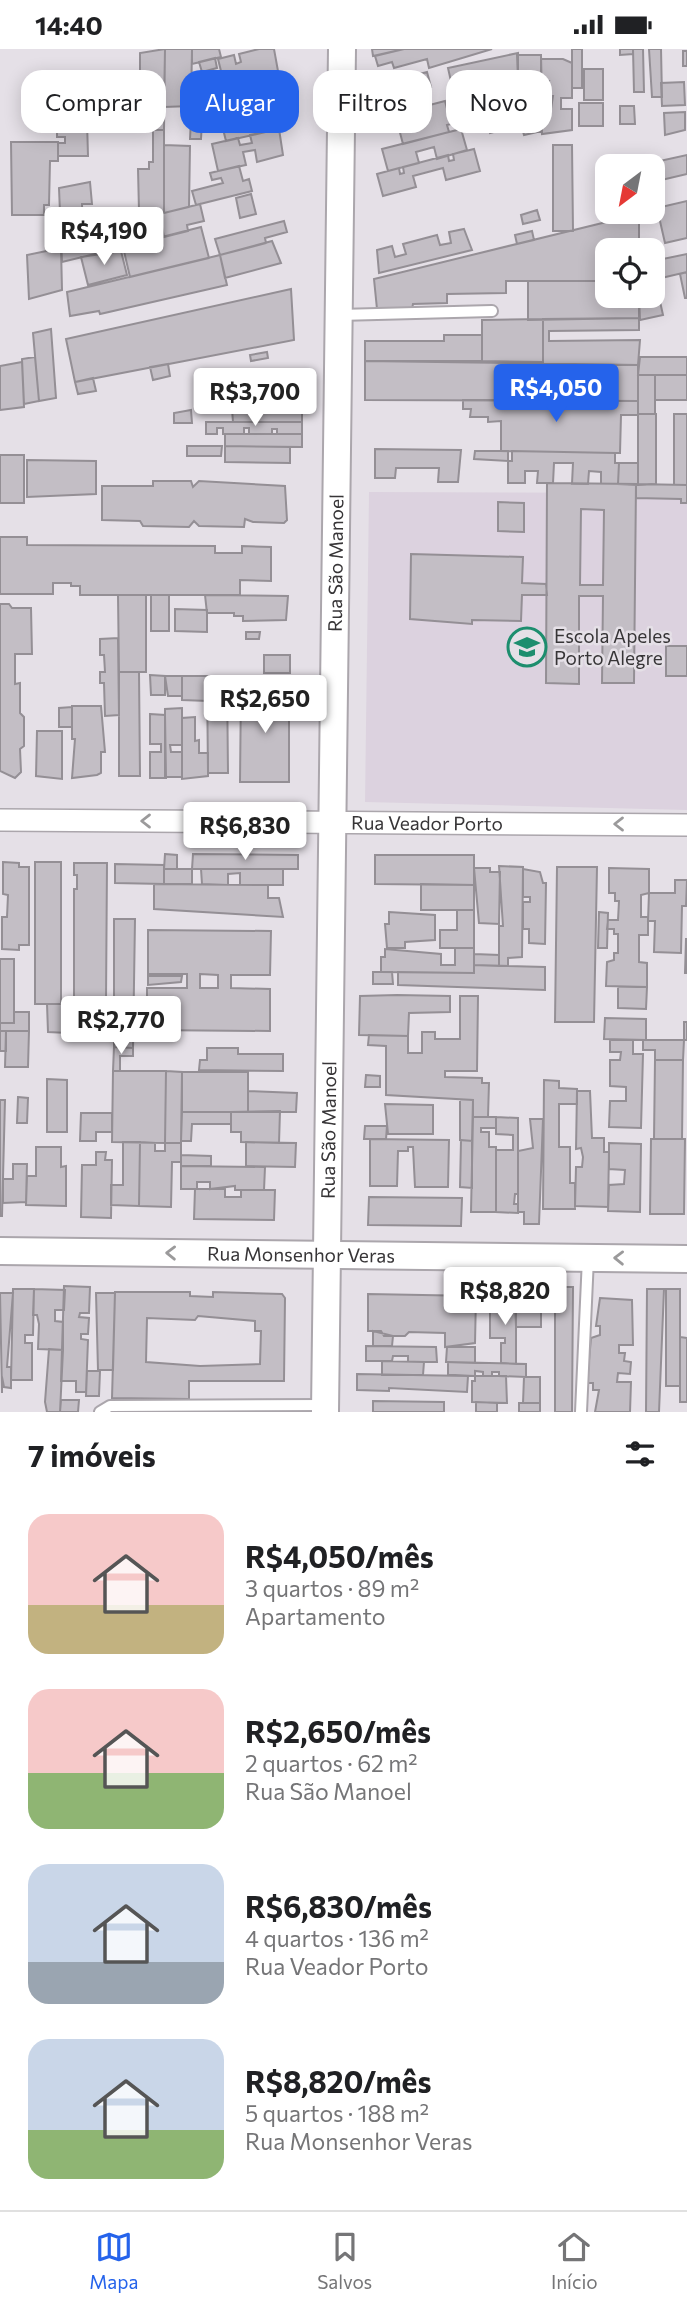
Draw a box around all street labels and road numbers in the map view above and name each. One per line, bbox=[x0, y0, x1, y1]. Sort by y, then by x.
street label: Rua São Manoel bbox=[323, 494, 347, 632]
street label: Rua Veador Porto bbox=[351, 811, 503, 835]
street label: Rua São Manoel bbox=[316, 1061, 340, 1199]
street label: Rua Monsenhor Veras bbox=[207, 1241, 395, 1267]

